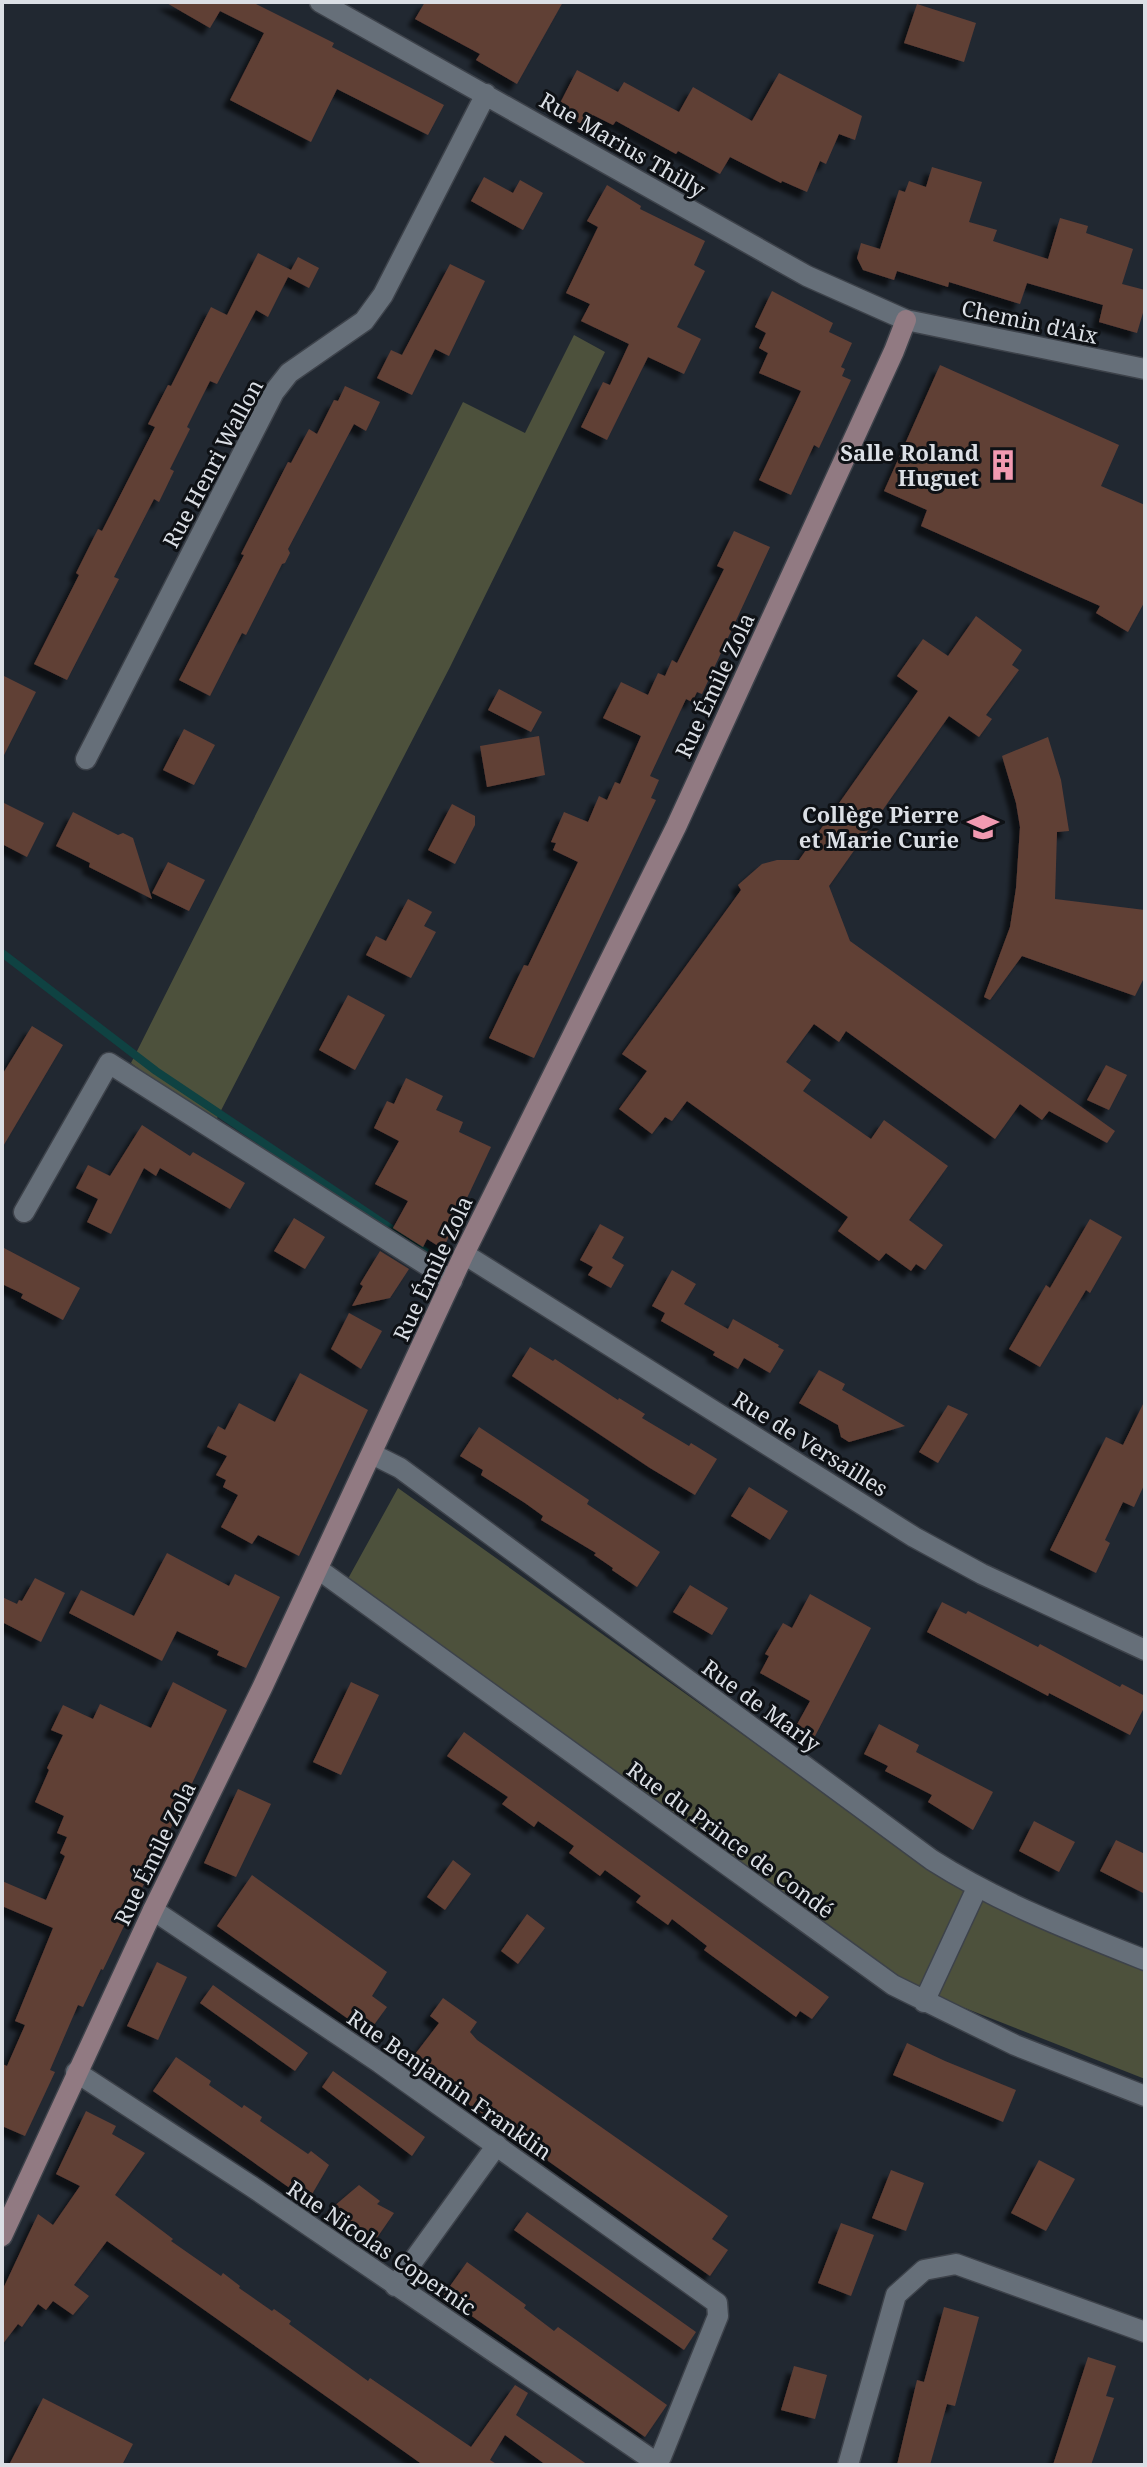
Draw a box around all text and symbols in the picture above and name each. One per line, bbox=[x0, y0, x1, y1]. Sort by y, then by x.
street label: Rue Marius Thilly bbox=[535, 84, 712, 204]
street label: Chemin d'Aix bbox=[959, 292, 1101, 350]
street label: Rue Henri Wallon bbox=[155, 373, 269, 553]
place label: Salle Roland Huguet bbox=[840, 437, 979, 492]
building icon: Salle Roland Huguet bbox=[986, 448, 1020, 482]
street label: Rue Émile Zola bbox=[667, 608, 761, 762]
place label: Collège Pierre et Marie Curie bbox=[799, 799, 959, 854]
school or university icon: Collège Pierre et Marie Curie bbox=[966, 810, 1000, 844]
street label: Rue Émile Zola bbox=[385, 1191, 479, 1345]
street label: Rue de Versailles bbox=[728, 1383, 894, 1503]
street label: Rue de Marly bbox=[697, 1652, 828, 1758]
street label: Rue du Prince de Condé bbox=[621, 1754, 841, 1924]
street label: Rue Émile Zola bbox=[106, 1776, 202, 1930]
street label: Rue Benjamin Franklin bbox=[342, 2002, 558, 2166]
street label: Rue Nicolas Copernic bbox=[282, 2172, 482, 2322]

